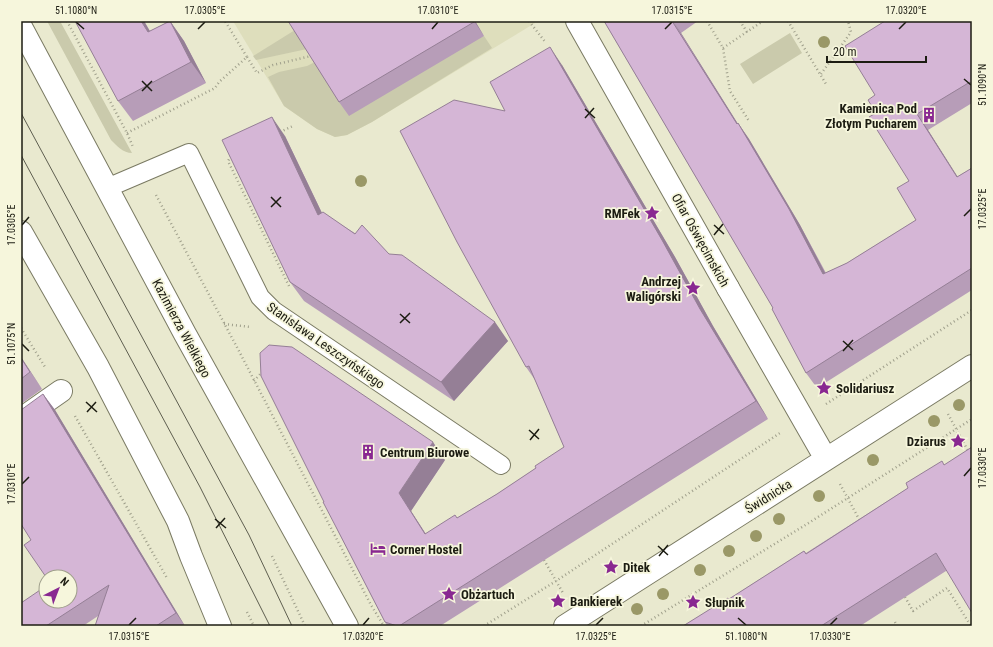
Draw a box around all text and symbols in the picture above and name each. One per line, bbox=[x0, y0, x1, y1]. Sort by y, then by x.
text: 51.1080°N bbox=[55, 5, 97, 16]
text: 17.0305°E bbox=[185, 5, 226, 16]
text: 17.0310°E bbox=[418, 5, 459, 16]
text: 17.0315°E bbox=[652, 5, 693, 16]
text: 17.0320°E bbox=[886, 5, 927, 16]
scale bar bbox=[827, 38, 926, 64]
text: 20 m bbox=[833, 45, 857, 59]
text: 51.1090°N bbox=[977, 64, 988, 106]
place label: Kamienica Pod Złotym Pucharem bbox=[825, 101, 917, 131]
building icon: Kamienica Pod Złotym Pucharem bbox=[920, 106, 938, 124]
text: 17.0325°E bbox=[977, 188, 988, 229]
street label: Ofiar Oświęcimskich bbox=[669, 191, 732, 290]
text: 17.0305°E bbox=[6, 204, 17, 245]
place icon: RMFek bbox=[643, 204, 661, 222]
place label: RMFek bbox=[604, 206, 641, 221]
place label: Andrzej Waligórski bbox=[626, 274, 681, 304]
street label: Kazimierza Wielkiego bbox=[149, 276, 214, 380]
place icon: Andrzej Waligórski bbox=[684, 279, 702, 297]
street label: Stanisława Leszczyńskiego bbox=[264, 299, 387, 392]
text: 51.1075°N bbox=[6, 323, 17, 365]
place icon: Solidariusz bbox=[815, 379, 833, 397]
place label: Solidariusz bbox=[836, 381, 894, 396]
place icon: Dziarus bbox=[949, 432, 967, 450]
place label: Dziarus bbox=[907, 434, 946, 449]
building icon: Centrum Biurowe bbox=[359, 443, 377, 461]
place label: Centrum Biurowe bbox=[380, 445, 469, 460]
text: 17.0330°E bbox=[977, 447, 988, 488]
text: 17.0310°E bbox=[6, 463, 17, 504]
street label: Świdnicka bbox=[742, 476, 794, 517]
hotel icon: Corner Hostel bbox=[369, 540, 387, 558]
place label: Corner Hostel bbox=[390, 542, 462, 557]
place icon: Ditek bbox=[602, 558, 620, 576]
place label: Ditek bbox=[623, 560, 651, 575]
north arrow bbox=[38, 569, 78, 609]
text: N bbox=[57, 575, 71, 589]
place icon: Obżartuch bbox=[440, 585, 458, 603]
place label: Obżartuch bbox=[461, 587, 515, 602]
place icon: Bankierek bbox=[549, 592, 567, 610]
place icon: Słupnik bbox=[684, 593, 702, 611]
place label: Bankierek bbox=[570, 594, 623, 609]
place label: Słupnik bbox=[705, 595, 745, 610]
text: 17.0315°E bbox=[109, 631, 150, 642]
text: 17.0320°E bbox=[343, 631, 384, 642]
text: 17.0325°E bbox=[576, 631, 617, 642]
text: 51.1080°N bbox=[725, 631, 767, 642]
text: 17.0330°E bbox=[810, 631, 851, 642]

